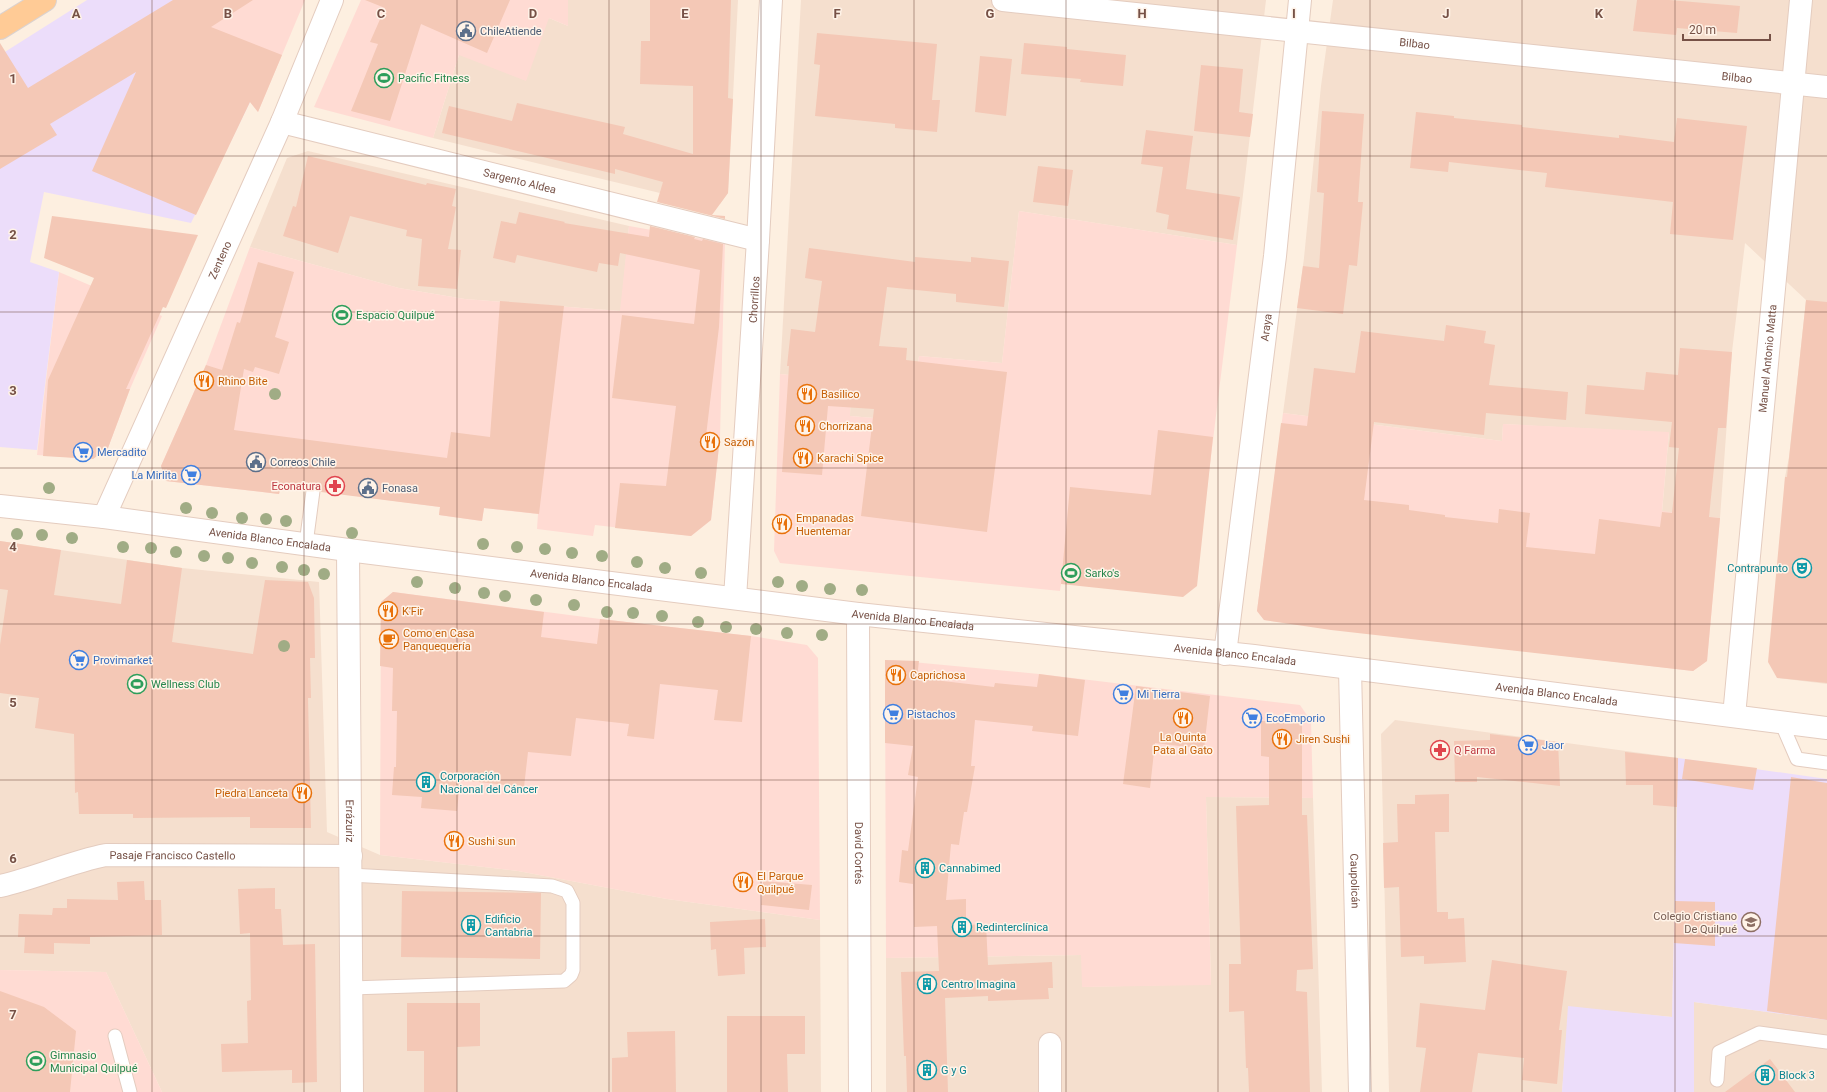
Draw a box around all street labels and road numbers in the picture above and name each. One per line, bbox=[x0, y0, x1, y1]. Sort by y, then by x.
street label: Bilbao bbox=[1399, 35, 1431, 52]
street label: Bilbao bbox=[1721, 69, 1753, 86]
street label: Sargento Aldea bbox=[482, 166, 558, 196]
street label: Zenteno bbox=[206, 239, 234, 281]
street label: Chorrillos bbox=[746, 275, 762, 323]
street label: Manuel Antonio Matta bbox=[1756, 304, 1779, 413]
street label: Araya bbox=[1258, 313, 1274, 342]
street label: Avenida Blanco Encalada bbox=[208, 525, 332, 554]
street label: Avenida Blanco Encalada bbox=[529, 566, 653, 595]
street label: Avenida Blanco Encalada bbox=[851, 607, 975, 633]
street label: Avenida Blanco Encalada bbox=[1173, 641, 1297, 668]
street label: Avenida Blanco Encalada bbox=[1495, 680, 1618, 708]
street label: Errázuriz bbox=[343, 799, 357, 843]
street label: David Cortés bbox=[852, 822, 866, 885]
street label: Pasaje Francisco Castello bbox=[109, 849, 236, 862]
street label: Caupolicán bbox=[1348, 853, 1362, 909]

